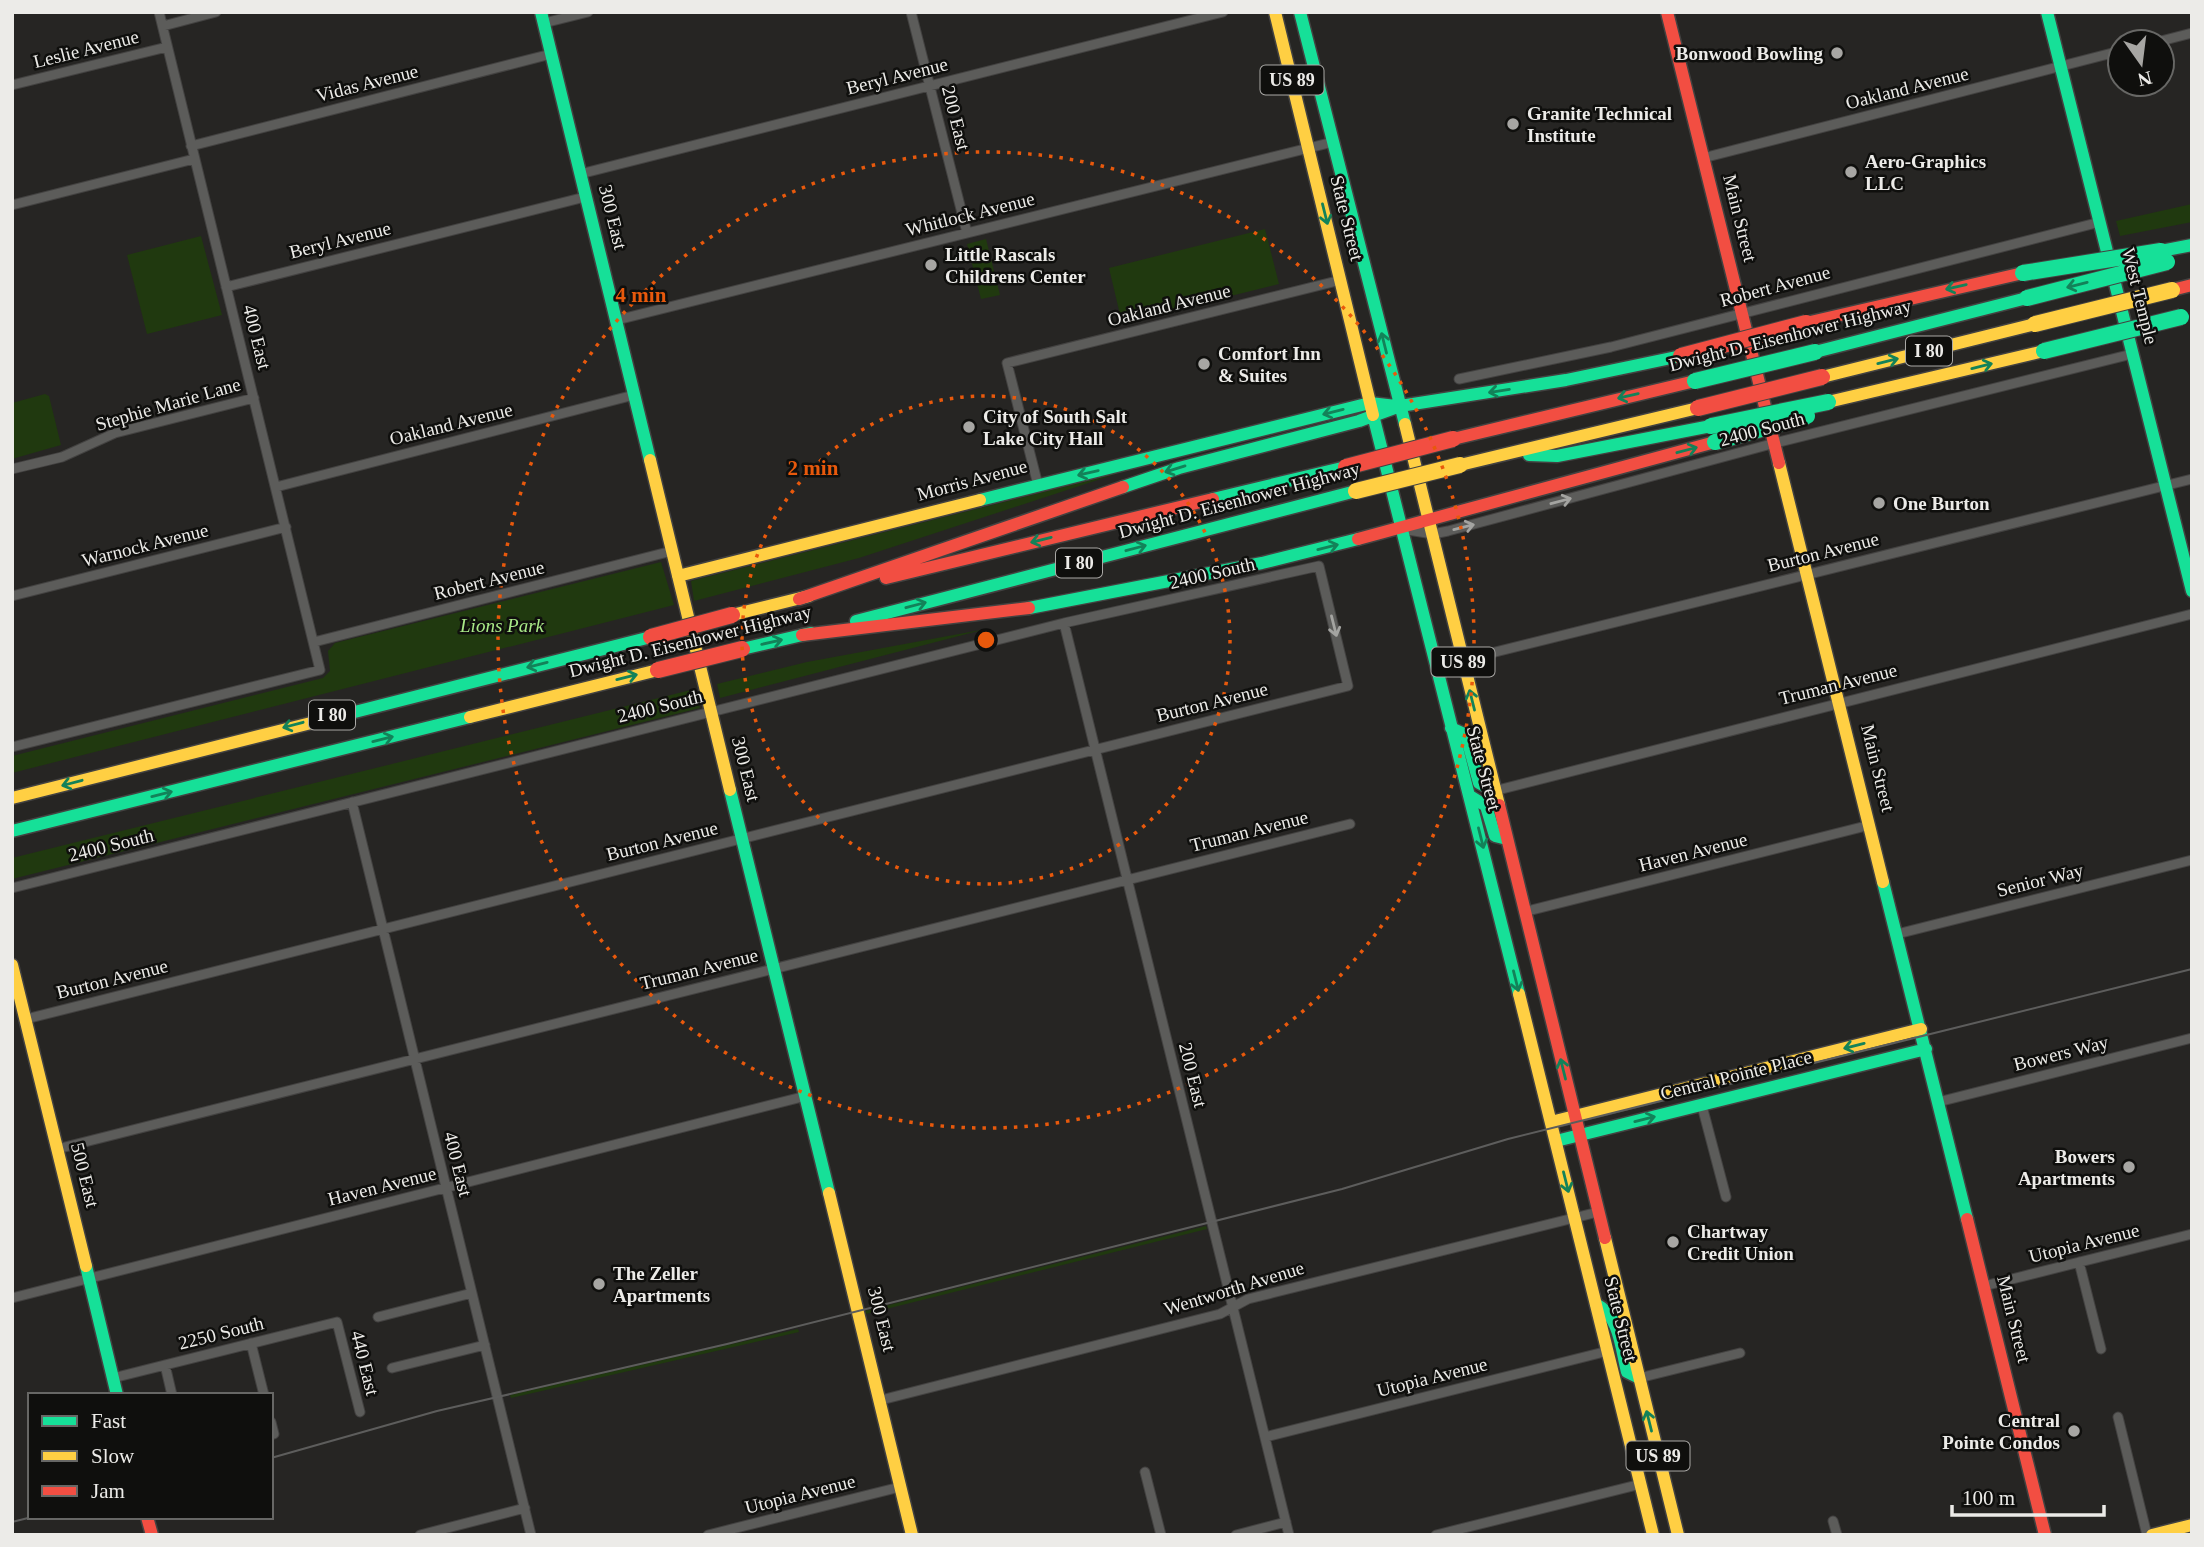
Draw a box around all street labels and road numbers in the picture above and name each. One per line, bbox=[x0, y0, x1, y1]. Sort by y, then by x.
street label: Leslie Avenue bbox=[31, 26, 141, 72]
street label: Beryl Avenue bbox=[844, 53, 950, 99]
street label: Vidas Avenue bbox=[314, 60, 420, 106]
street label: Oakland Avenue bbox=[1843, 63, 1971, 113]
road number: US 89 bbox=[1260, 66, 1324, 94]
street label: 200 East bbox=[938, 83, 974, 153]
street label: Main Street bbox=[1719, 172, 1761, 264]
street label: State Street bbox=[1326, 173, 1368, 263]
street label: 300 East bbox=[595, 182, 631, 252]
street label: Whitlock Avenue bbox=[903, 188, 1037, 240]
street label: Beryl Avenue bbox=[287, 217, 393, 263]
street label: West Temple bbox=[2118, 246, 2162, 346]
street label: Robert Avenue bbox=[1718, 261, 1832, 311]
street label: Oakland Avenue bbox=[1105, 280, 1233, 330]
street label: Dwight D. Eisenhower Highway bbox=[1667, 295, 1914, 375]
street label: 400 East bbox=[239, 302, 275, 372]
road number: I 80 bbox=[1906, 337, 1952, 366]
street label: Stephie Marie Lane bbox=[93, 373, 243, 435]
street label: Oakland Avenue bbox=[387, 399, 515, 449]
street label: 2400 South bbox=[1717, 407, 1807, 450]
street label: Morris Avenue bbox=[915, 455, 1029, 505]
street label: Dwight D. Eisenhower Highway bbox=[1116, 457, 1362, 542]
street label: Warnock Avenue bbox=[80, 519, 210, 571]
street label: Burton Avenue bbox=[1765, 528, 1881, 576]
road number: I 80 bbox=[1056, 548, 1102, 578]
street label: 2400 South bbox=[1167, 553, 1257, 593]
street label: Robert Avenue bbox=[432, 556, 546, 604]
street label: Dwight D. Eisenhower Highway bbox=[567, 601, 814, 681]
road number: US 89 bbox=[1432, 648, 1494, 676]
street label: Truman Avenue bbox=[1777, 659, 1899, 709]
street label: Burton Avenue bbox=[1154, 678, 1270, 726]
street label: 2400 South bbox=[615, 685, 705, 727]
road number: I 80 bbox=[309, 700, 355, 730]
street label: Main Street bbox=[1857, 722, 1899, 814]
street label: State Street bbox=[1463, 723, 1506, 813]
street label: 300 East bbox=[728, 734, 764, 804]
street label: Truman Avenue bbox=[1188, 806, 1310, 856]
street label: Burton Avenue bbox=[604, 817, 720, 865]
street label: 2400 South bbox=[66, 824, 156, 866]
street label: Haven Avenue bbox=[1637, 828, 1749, 876]
street label: Senior Way bbox=[1995, 859, 2086, 901]
street label: Truman Avenue bbox=[638, 944, 760, 994]
street label: Burton Avenue bbox=[54, 955, 170, 1003]
street label: Bowers Way bbox=[2011, 1031, 2111, 1075]
street label: 200 East bbox=[1175, 1040, 1211, 1110]
street label: Central Pointe Place bbox=[1658, 1046, 1814, 1104]
street label: 400 East bbox=[440, 1129, 476, 1199]
street label: 500 East bbox=[67, 1140, 103, 1210]
street label: Haven Avenue bbox=[326, 1162, 438, 1210]
street label: Utopia Avenue bbox=[2027, 1219, 2141, 1267]
street label: Wentworth Avenue bbox=[1161, 1257, 1307, 1319]
street label: Main Street bbox=[1993, 1273, 2035, 1365]
street label: State Street bbox=[1600, 1274, 1642, 1364]
street label: 300 East bbox=[864, 1284, 900, 1354]
street label: 2250 South bbox=[176, 1312, 266, 1354]
street label: 440 East bbox=[347, 1328, 383, 1398]
street label: Utopia Avenue bbox=[1375, 1353, 1489, 1401]
road number: US 89 bbox=[1626, 1442, 1690, 1470]
street label: Utopia Avenue bbox=[743, 1470, 857, 1518]

